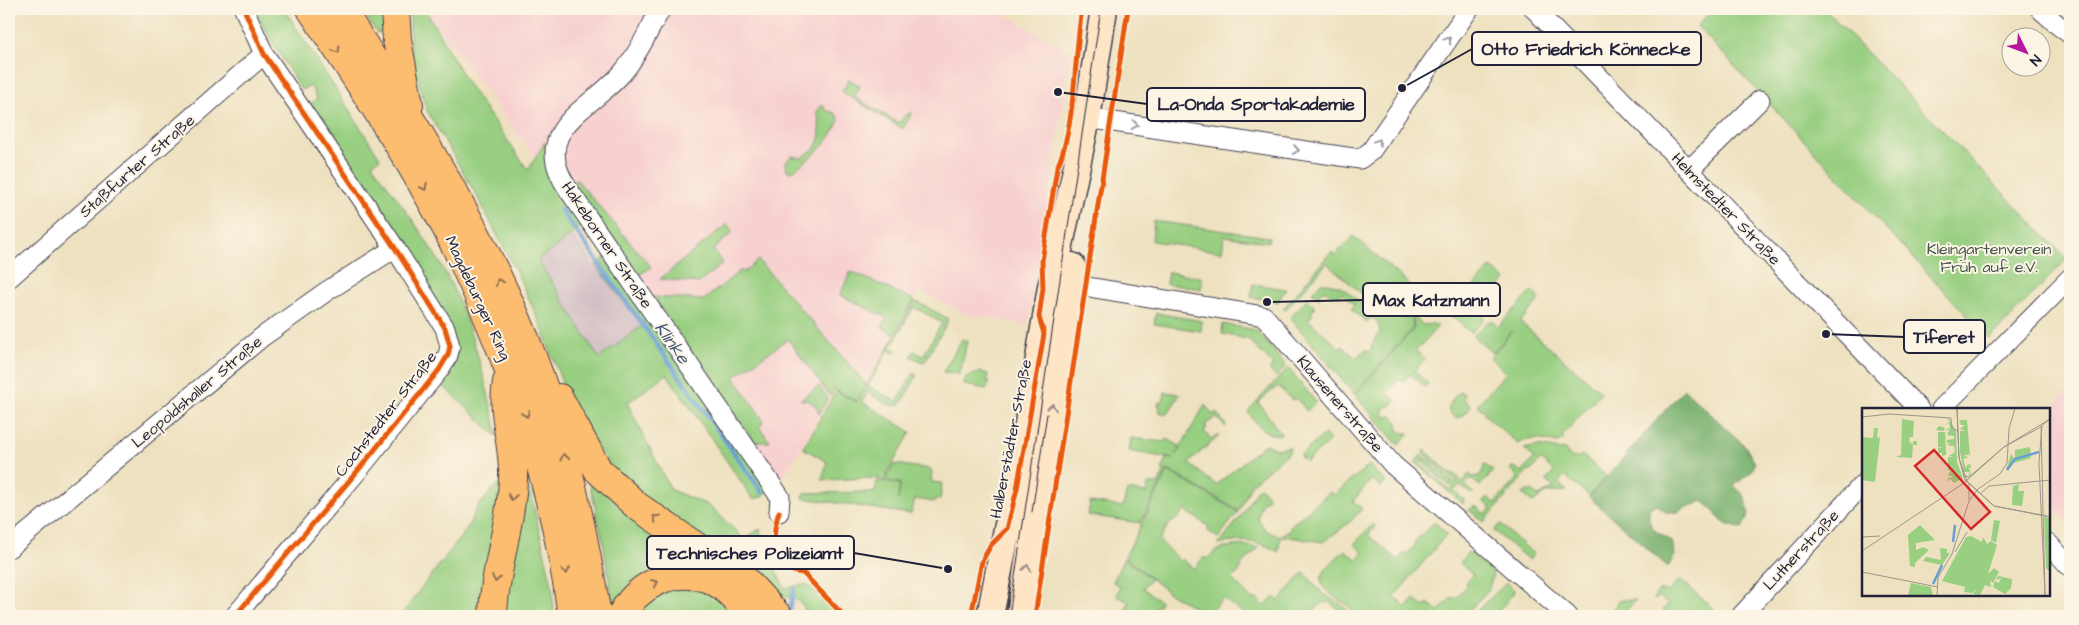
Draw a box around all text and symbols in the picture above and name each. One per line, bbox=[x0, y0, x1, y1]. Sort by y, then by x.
north arrow bbox=[2002, 28, 2052, 78]
callout: Otto Friedrich Könnecke bbox=[1472, 32, 1701, 65]
one-way arrow bbox=[1442, 36, 1451, 46]
text: Otto Friedrich Könnecke bbox=[1481, 37, 1691, 62]
one-way arrow bbox=[331, 44, 341, 53]
text: N bbox=[2024, 50, 2045, 70]
callout: La-Onda Sportakademie bbox=[1147, 88, 1365, 121]
text: La-Onda Sportakademie bbox=[1157, 92, 1355, 117]
street label: Staßfurter Straße bbox=[74, 109, 200, 222]
one-way arrow bbox=[1131, 120, 1139, 130]
one-way arrow bbox=[1372, 138, 1381, 148]
one-way arrow bbox=[1292, 144, 1300, 155]
street label: Helmstedter Straße bbox=[1666, 148, 1786, 270]
street label: Hakeborner Straße bbox=[556, 177, 658, 313]
one-way arrow bbox=[417, 182, 427, 191]
street label: Magdeburger Ring bbox=[439, 232, 516, 364]
park label: Kleingartenverein Früh auf e.V. bbox=[1927, 238, 2051, 278]
one-way arrow bbox=[495, 278, 506, 287]
callout: Max Katzmann bbox=[1363, 283, 1500, 316]
text: Max Katzmann bbox=[1372, 288, 1490, 313]
water label: Klinke bbox=[648, 317, 696, 370]
callout: Tiferet bbox=[1904, 320, 1985, 353]
text: Tiferet bbox=[1912, 325, 1975, 350]
street label: Leopoldshaller Straße bbox=[127, 331, 267, 453]
street label: Cochstedter Straße bbox=[330, 346, 442, 481]
street label: Klausenerstraße bbox=[1292, 351, 1389, 458]
street label: Halberstädter Straße bbox=[985, 357, 1037, 520]
one-way arrow bbox=[1046, 403, 1056, 412]
inset map bbox=[1862, 408, 2049, 595]
one-way arrow bbox=[520, 409, 530, 418]
one-way arrow bbox=[559, 453, 570, 462]
one-way arrow bbox=[507, 494, 518, 502]
street label: Lutherstraße bbox=[1758, 505, 1844, 595]
one-way arrow bbox=[652, 515, 661, 524]
callout: Technisches Polizeiamt bbox=[647, 536, 854, 569]
text: Technisches Polizeiamt bbox=[655, 541, 844, 566]
one-way arrow bbox=[1021, 564, 1032, 572]
one-way arrow bbox=[560, 567, 570, 576]
one-way arrow bbox=[492, 575, 502, 584]
one-way arrow bbox=[650, 578, 659, 589]

